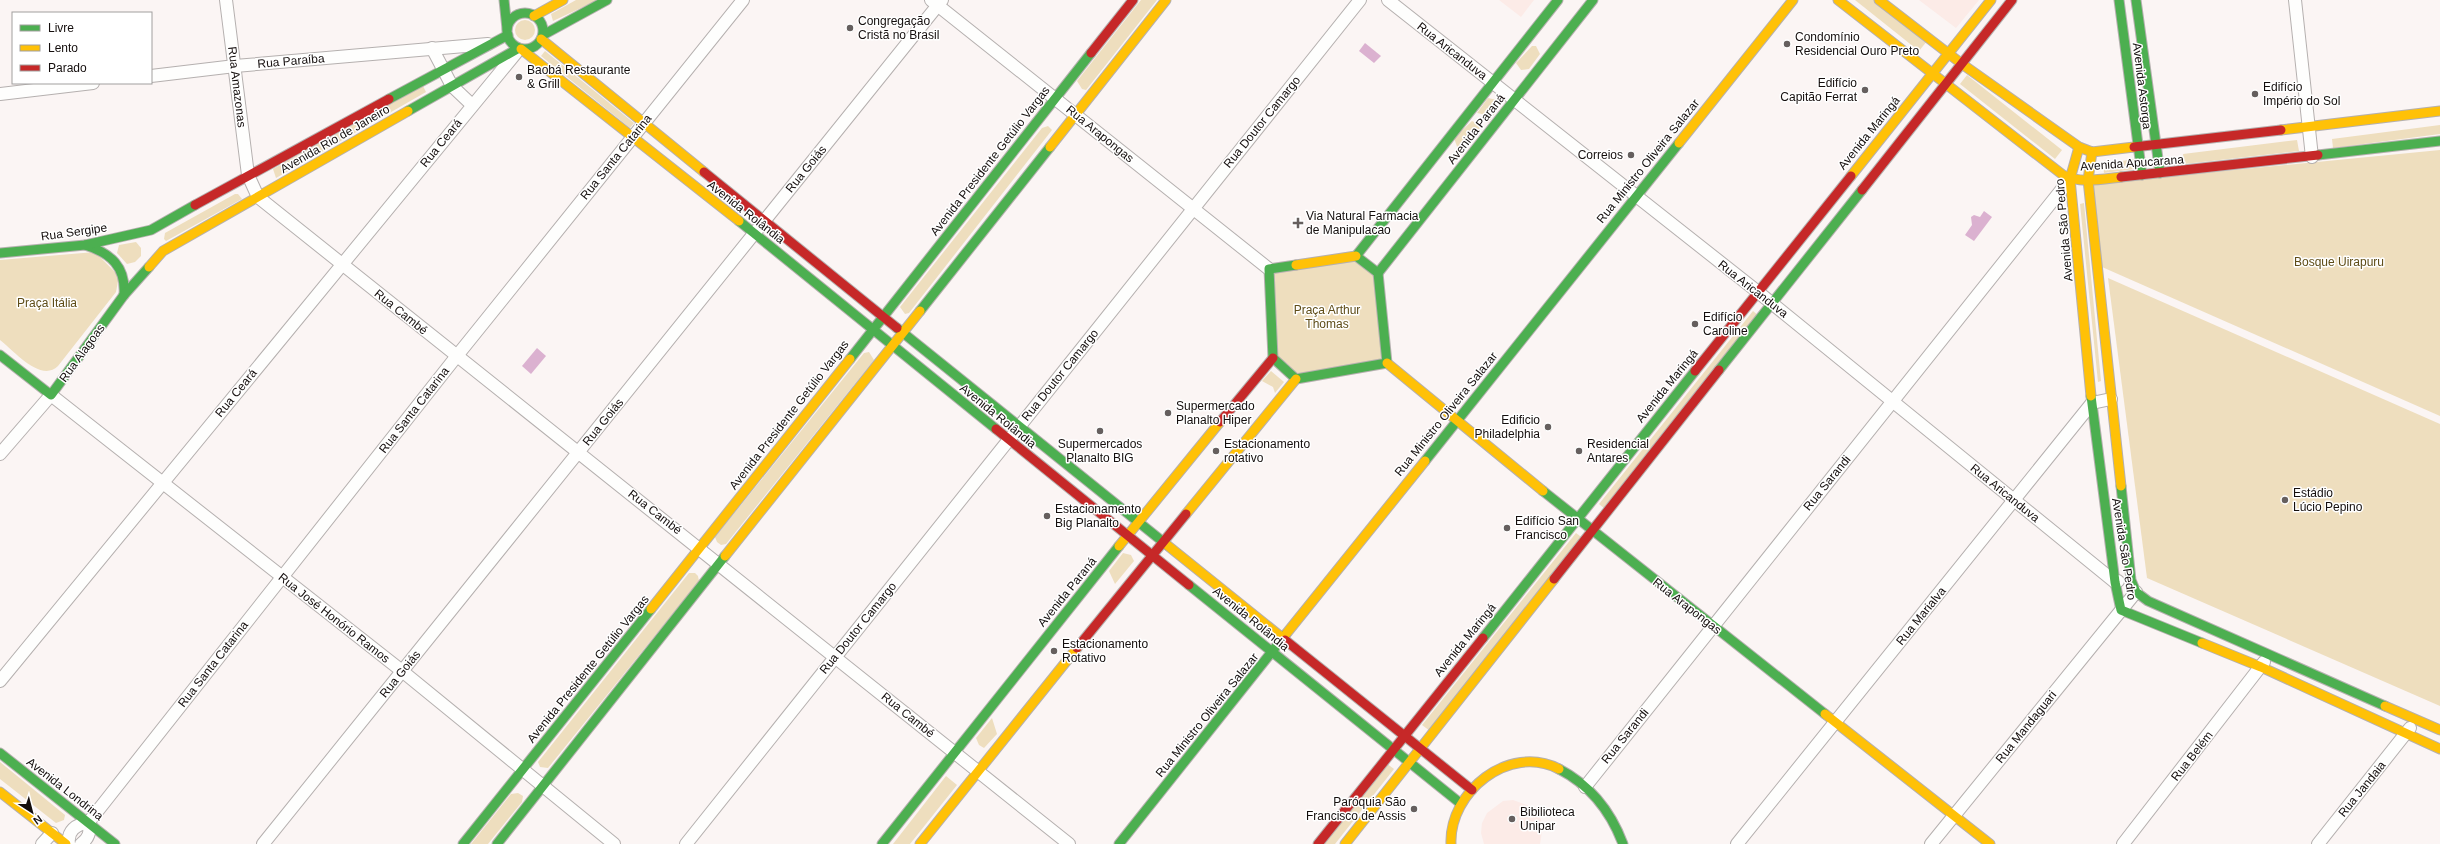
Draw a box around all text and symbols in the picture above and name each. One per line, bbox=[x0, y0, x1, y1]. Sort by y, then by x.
legend bbox=[12, 12, 152, 84]
place label: Congregação Cristã no Brasil bbox=[858, 14, 939, 42]
street label: Rua Aricanduva bbox=[1414, 19, 1490, 83]
text: Livre bbox=[48, 21, 74, 35]
marker: Congregação Cristã no Brasil bbox=[845, 23, 855, 33]
place label: Condomínio Residencial Ouro Preto bbox=[1795, 30, 1919, 58]
marker: Condomínio Residencial Ouro Preto bbox=[1782, 39, 1792, 49]
text: Lento bbox=[48, 41, 78, 55]
street label: Avenida Astorga bbox=[2130, 42, 2154, 130]
street label: Rua Amazonas bbox=[225, 46, 249, 128]
street label: Rua Paraíba bbox=[257, 51, 325, 71]
text: Parado bbox=[48, 61, 87, 75]
place label: Baobá Restaurante & Grill bbox=[527, 63, 631, 91]
marker: Baobá Restaurante & Grill bbox=[514, 72, 524, 82]
street label: Rua Doutor Camargo bbox=[1221, 73, 1304, 171]
place label: Edifício Capitão Ferrat bbox=[1780, 76, 1858, 104]
place label: Edifício Império do Sol bbox=[2263, 80, 2340, 108]
street label: Avenida Presidente Getúlio Vargas bbox=[927, 84, 1053, 238]
marker: Edifício Capitão Ferrat bbox=[1860, 85, 1870, 95]
marker: Edifício Império do Sol bbox=[2250, 89, 2260, 99]
street label: Avenida Paraná bbox=[1444, 91, 1508, 167]
street label: Avenida Maringá bbox=[1835, 93, 1903, 172]
street label: Rua Ministro Oliveira Salazar bbox=[1594, 96, 1702, 226]
street label: Avenida Rio de Janeiro bbox=[278, 102, 392, 176]
street label: Rua Arapongas bbox=[1063, 103, 1137, 165]
street label: Rua Santa Catarina bbox=[577, 111, 655, 202]
street label: Rua Ceará bbox=[417, 116, 465, 170]
street label: Rua Goiás bbox=[783, 143, 829, 195]
place label: Correios bbox=[1578, 148, 1623, 162]
marker: Correios bbox=[1626, 150, 1636, 160]
street label: Avenida Apucarana bbox=[2080, 152, 2185, 174]
street label: Avenida Rolândia bbox=[705, 178, 788, 247]
street label: Avenida São Pedro bbox=[2053, 178, 2075, 282]
place label: Via Natural Farmacia de Manipulacao bbox=[1306, 209, 1419, 237]
marker: Via Natural Farmacia de Manipulacao bbox=[1293, 218, 1303, 228]
street label: Rua Sergipe bbox=[40, 220, 108, 244]
park label: Bosque Uirapuru bbox=[2294, 255, 2384, 269]
street label: Rua Aricanduva bbox=[1715, 257, 1791, 321]
street label: Rua Cambé bbox=[372, 286, 431, 338]
park label: Praça Itália bbox=[17, 296, 77, 310]
park label: Praça Arthur Thomas bbox=[1294, 303, 1360, 331]
place label: Edifício Caroline bbox=[1703, 310, 1748, 338]
marker: Edifício Caroline bbox=[1690, 319, 1700, 329]
street label: Rua Alagoas bbox=[56, 321, 108, 385]
street label: Rua Doutor Camargo bbox=[1019, 326, 1102, 424]
street label: Avenida Presidente Getúlio Vargas bbox=[726, 338, 852, 492]
street label: Avenida Maringá bbox=[1633, 346, 1701, 425]
street label: Rua Ministro Oliveira Salazar bbox=[1392, 349, 1500, 479]
street label: Rua Santa Catarina bbox=[376, 364, 452, 456]
street label: Rua Ceará bbox=[212, 366, 260, 420]
street label: Avenida Rolândia bbox=[957, 381, 1039, 451]
street label: Rua Goiás bbox=[580, 396, 626, 448]
place label: Supermercado Planalto Hiper bbox=[1176, 399, 1255, 427]
marker: Supermercado Planalto Hiper bbox=[1163, 408, 1173, 418]
place label: Edificio Philadelphia bbox=[1475, 413, 1540, 441]
marker: Edificio Philadelphia bbox=[1543, 422, 1553, 432]
marker: Supermercados Planalto BIG bbox=[1095, 426, 1105, 436]
place label: Supermercados Planalto BIG bbox=[1058, 437, 1142, 465]
place label: Estacionamento rotativo bbox=[1224, 437, 1310, 465]
place label: Residencial Antares bbox=[1587, 437, 1649, 465]
marker: Estacionamento rotativo bbox=[1211, 446, 1221, 456]
marker: Residencial Antares bbox=[1574, 446, 1584, 456]
street label: Rua Sarandi bbox=[1801, 453, 1853, 513]
street label: Rua Aricanduva bbox=[1968, 461, 2043, 525]
place label: Estádio Lúcio Pepino bbox=[2293, 486, 2363, 514]
street label: Rua Cambé bbox=[625, 487, 685, 537]
marker: Estádio Lúcio Pepino bbox=[2280, 495, 2290, 505]
street label: Avenida São Pedro bbox=[2109, 497, 2139, 601]
place label: Estacionamento Big Planalto bbox=[1055, 502, 1141, 530]
marker: Estacionamento Big Planalto bbox=[1042, 511, 1052, 521]
place label: Edifício San Francisco bbox=[1515, 514, 1579, 542]
marker: Edifício San Francisco bbox=[1502, 523, 1512, 533]
street label: Avenida Paraná bbox=[1035, 554, 1099, 630]
street label: Rua José Honório Ramos bbox=[276, 570, 392, 666]
street label: Rua Arapongas bbox=[1650, 575, 1724, 637]
street label: Rua Doutor Camargo bbox=[817, 579, 900, 677]
street label: Avenida Rolândia bbox=[1210, 584, 1292, 654]
street label: Rua Marialva bbox=[1893, 584, 1949, 648]
street label: Avenida Presidente Getúlio Vargas bbox=[524, 592, 652, 746]
street label: Avenida Maringá bbox=[1431, 600, 1499, 679]
street label: Rua Santa Catarina bbox=[175, 618, 251, 710]
place label: Estacionamento Rotativo bbox=[1062, 637, 1148, 665]
marker: Estacionamento Rotativo bbox=[1049, 646, 1059, 656]
street label: Rua Goiás bbox=[377, 648, 423, 700]
street label: Rua Ministro Oliveira Salazar bbox=[1153, 650, 1261, 780]
street label: Rua Mandaguari bbox=[1993, 688, 2059, 766]
street label: Rua Cambé bbox=[879, 689, 938, 741]
street label: Rua Sarandi bbox=[1599, 706, 1651, 766]
street label: Rua Belém bbox=[2168, 728, 2216, 784]
street label: Avenida Londrina bbox=[24, 755, 106, 823]
street label: Rua Jandaia bbox=[2335, 758, 2389, 820]
north arrow bbox=[12, 792, 52, 832]
place label: Paróquia São Francisco de Assis bbox=[1306, 795, 1406, 823]
marker: Paróquia São Francisco de Assis bbox=[1409, 804, 1419, 814]
place label: Bibilioteca Unipar bbox=[1520, 805, 1575, 833]
text: N bbox=[31, 813, 45, 827]
marker: Bibilioteca Unipar bbox=[1507, 814, 1517, 824]

